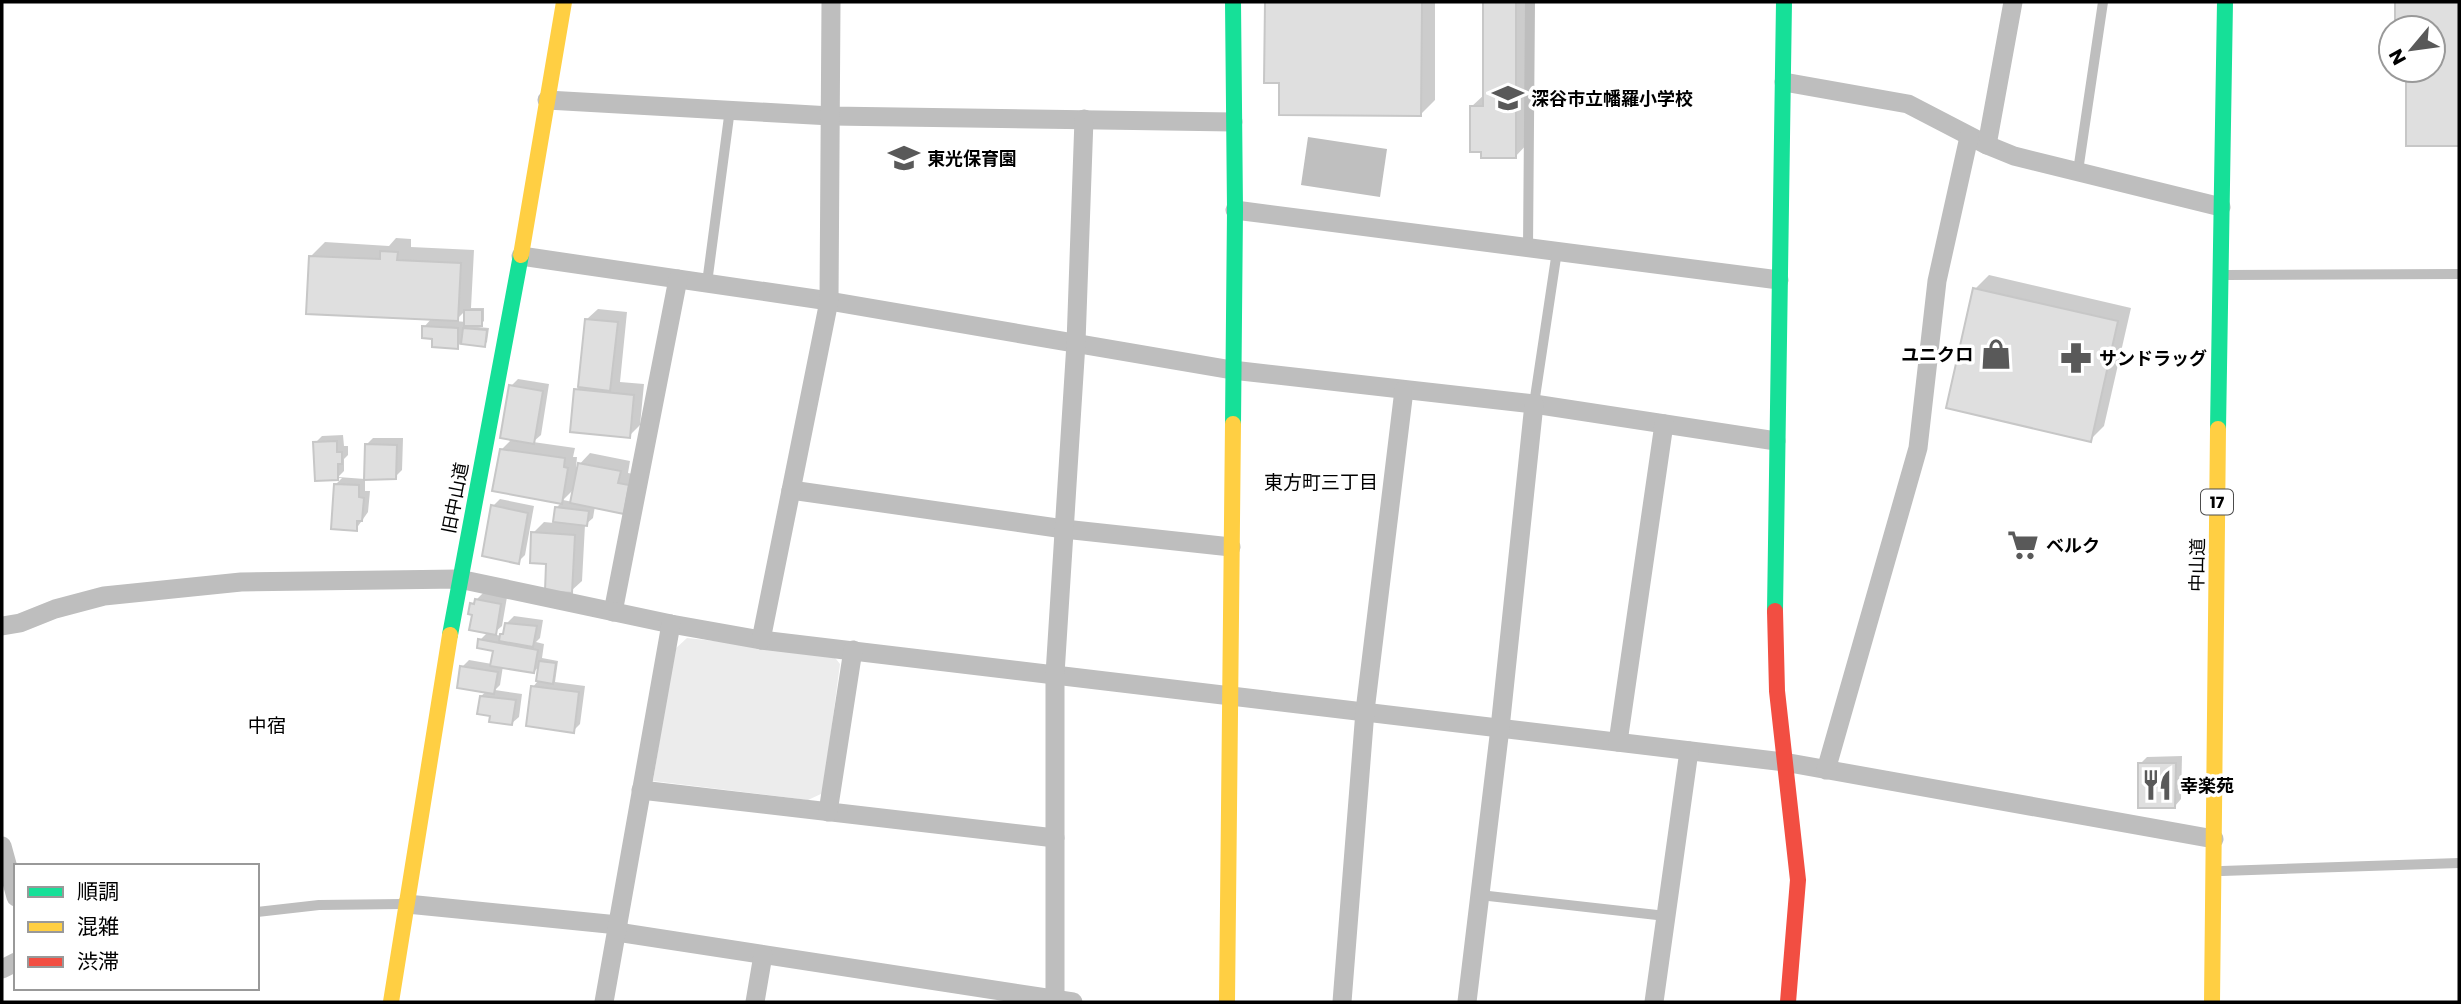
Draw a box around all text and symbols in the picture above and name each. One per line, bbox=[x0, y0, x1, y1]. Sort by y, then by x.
north arrow bbox=[2377, 14, 2447, 84]
text: N bbox=[2382, 44, 2413, 70]
school or university icon: 深谷市立幡羅小学校 bbox=[1491, 81, 1525, 115]
place label: 深谷市立幡羅小学校 bbox=[1531, 86, 1693, 111]
school or university icon: 東光保育園 bbox=[887, 141, 921, 175]
place label: 東光保育園 bbox=[927, 146, 1017, 171]
shop icon: ユニクロ bbox=[1979, 337, 2013, 371]
pharmacy icon: サンドラッグ bbox=[2059, 341, 2093, 375]
place label: ユニクロ bbox=[1901, 342, 1973, 367]
place label: サンドラッグ bbox=[2099, 346, 2207, 371]
street label: 旧中山道 bbox=[436, 460, 474, 536]
district label: 東方町三丁目 bbox=[1264, 469, 1378, 496]
road number: 17 bbox=[2201, 489, 2233, 514]
supermarket icon: ベルク bbox=[2006, 528, 2040, 562]
place label: ベルク bbox=[2046, 533, 2100, 558]
street label: 中山道 bbox=[2184, 538, 2210, 592]
district label: 中宿 bbox=[248, 712, 286, 739]
restaurant icon: 幸楽苑 bbox=[2140, 768, 2174, 802]
place label: 幸楽苑 bbox=[2180, 773, 2234, 798]
legend bbox=[14, 864, 259, 990]
text: 順調 bbox=[77, 877, 119, 906]
text: 混雑 bbox=[77, 912, 119, 941]
text: 渋滞 bbox=[77, 947, 119, 976]

